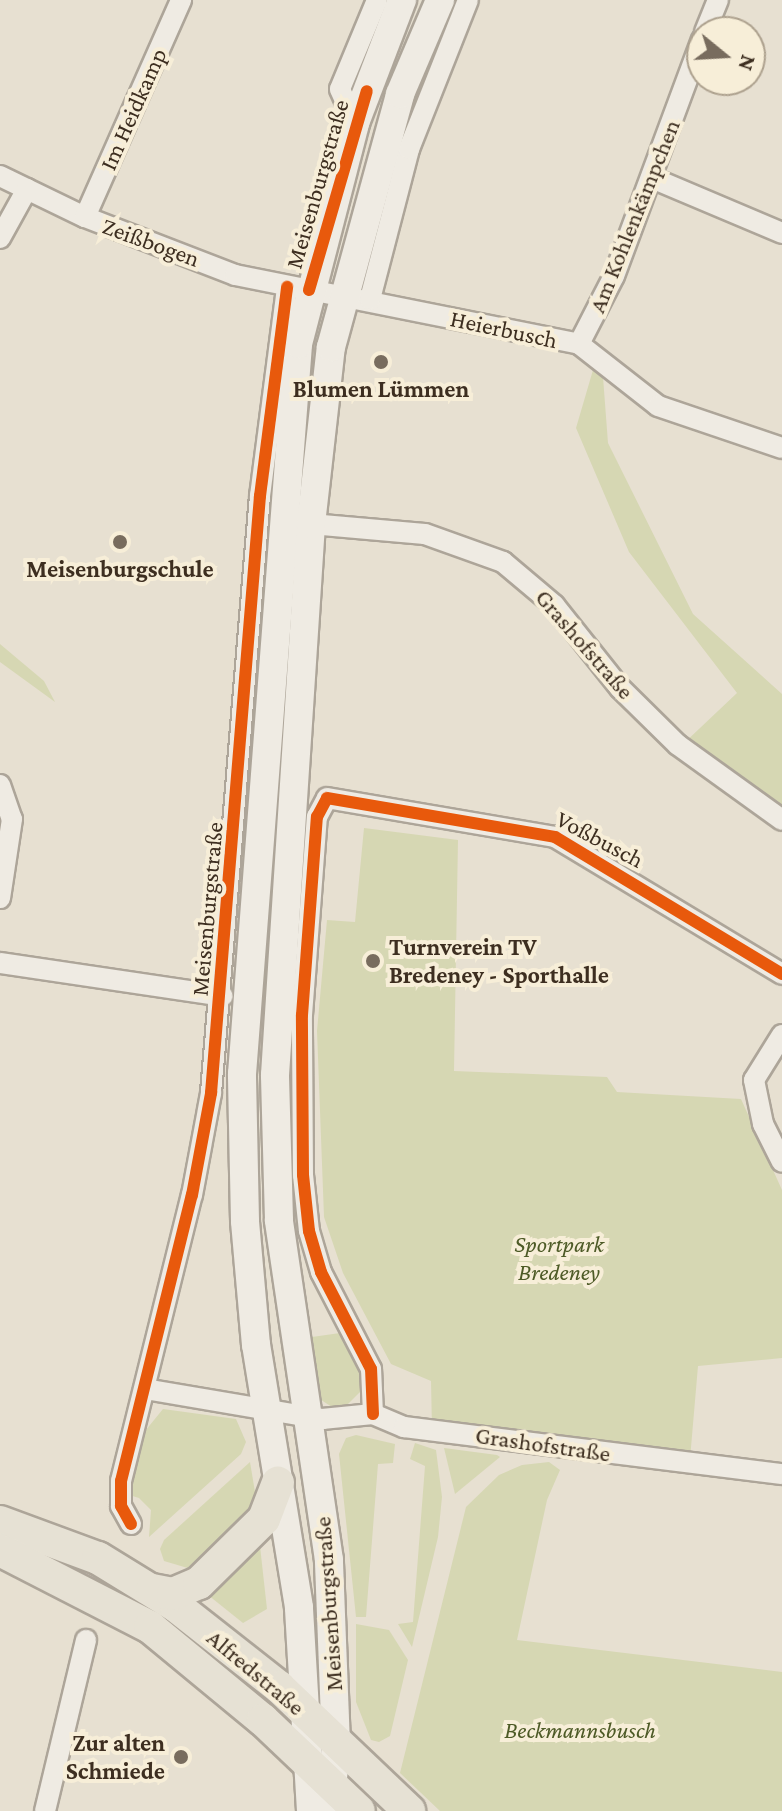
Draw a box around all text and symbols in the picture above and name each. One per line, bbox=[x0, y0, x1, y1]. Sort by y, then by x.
north arrow bbox=[686, 16, 766, 96]
street label: Im Heidkamp bbox=[93, 43, 173, 175]
text: N bbox=[733, 52, 762, 74]
street label: Meisenburgstraße bbox=[279, 96, 355, 272]
street label: Am Kohlenkämpchen bbox=[582, 115, 686, 317]
street label: Zeißbogen bbox=[98, 211, 204, 273]
street label: Heierbusch bbox=[448, 304, 560, 354]
marker: Blumen Lümmen bbox=[372, 353, 390, 371]
place label: Blumen Lümmen bbox=[293, 375, 469, 403]
marker: Meisenburgschule bbox=[111, 533, 129, 551]
place label: Meisenburgschule bbox=[26, 555, 214, 583]
street label: Grashofstraße bbox=[530, 583, 640, 705]
street label: Voßbusch bbox=[551, 804, 649, 874]
street label: Meisenburgstraße bbox=[185, 821, 229, 997]
place label: Turnverein TV Bredeney - Sporthalle bbox=[389, 933, 609, 989]
marker: Turnverein TV Bredeney - Sporthalle bbox=[364, 952, 382, 970]
park label: Sportpark Bredeney bbox=[514, 1230, 604, 1286]
street label: Grashofstraße bbox=[474, 1420, 612, 1468]
street label: Meisenburgstraße bbox=[308, 1516, 348, 1692]
street label: Alfredstraße bbox=[201, 1623, 311, 1721]
park label: Beckmannsbusch bbox=[504, 1716, 656, 1744]
place label: Zur alten Schmiede bbox=[66, 1729, 165, 1785]
marker: Zur alten Schmiede bbox=[172, 1748, 190, 1766]

